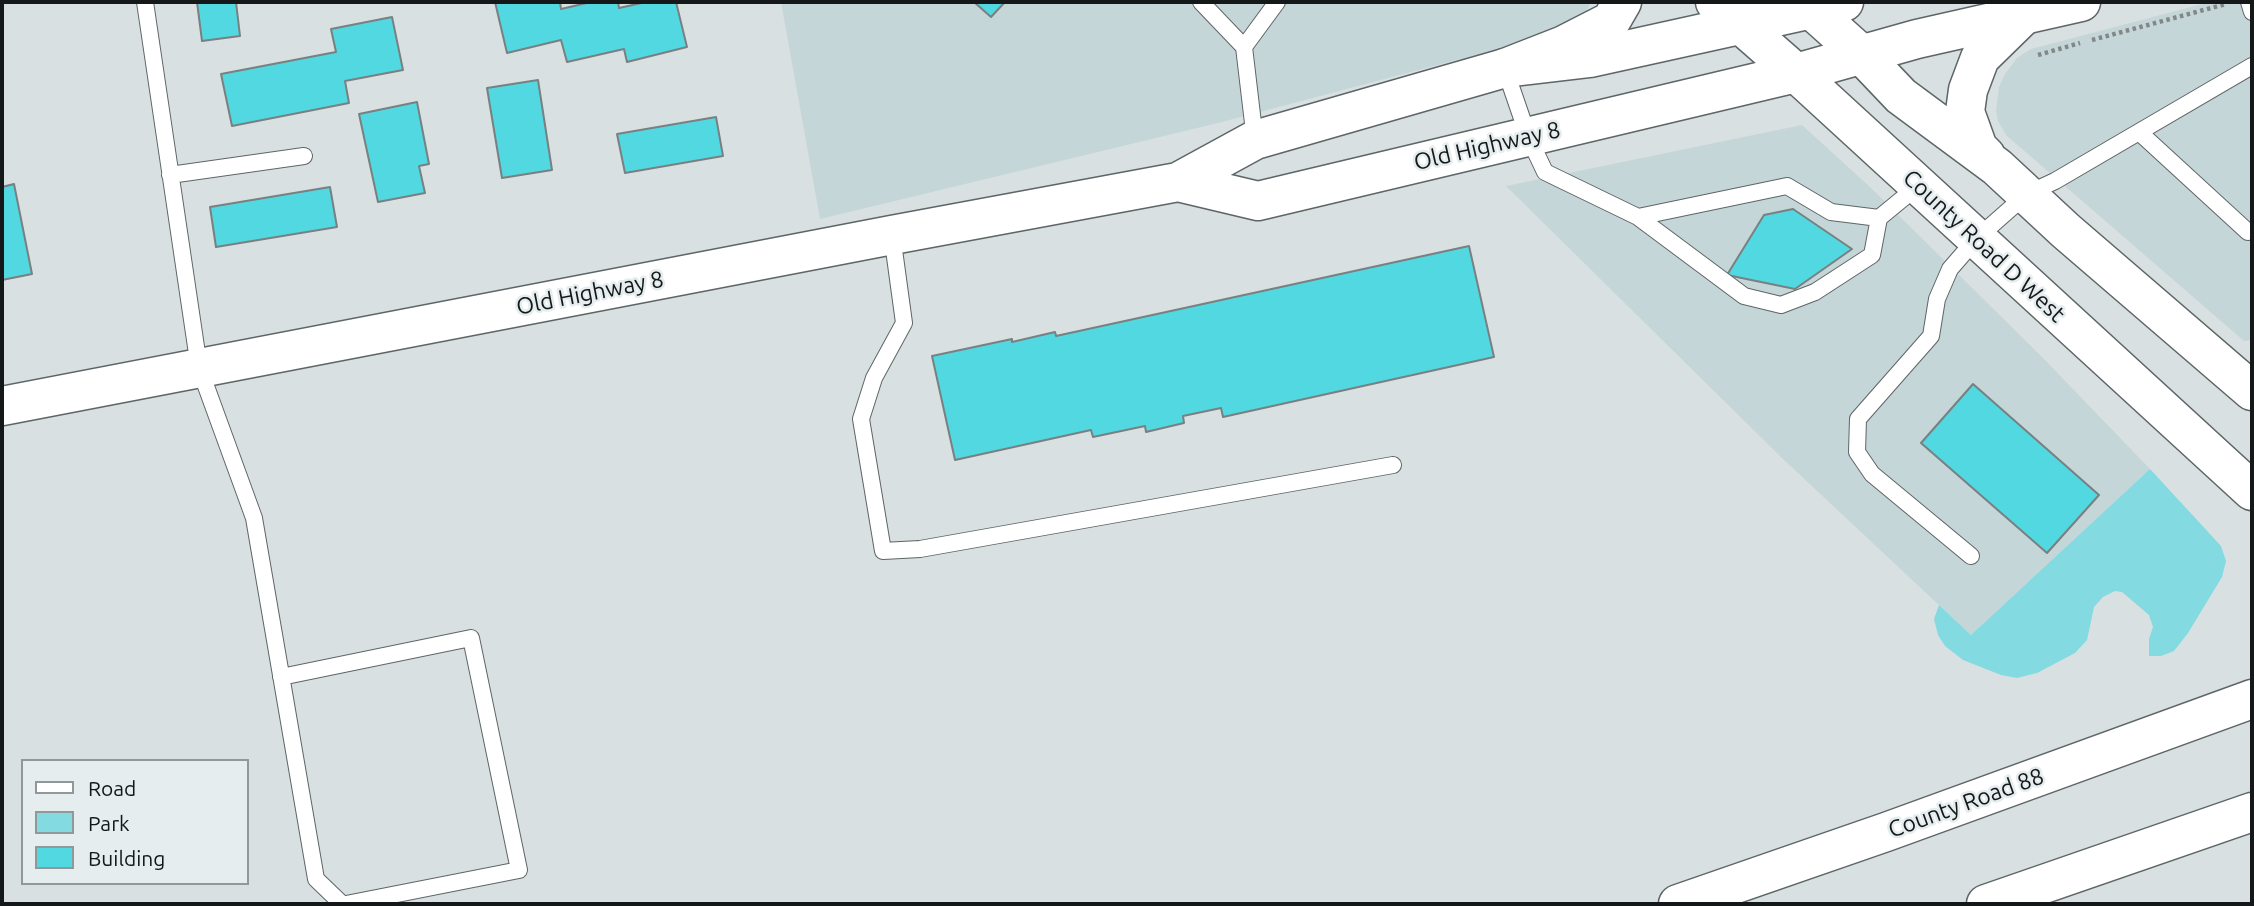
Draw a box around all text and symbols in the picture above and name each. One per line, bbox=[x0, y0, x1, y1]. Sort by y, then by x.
street label: Old Highway 8 bbox=[1411, 116, 1563, 176]
street label: County Road D West bbox=[1897, 164, 2071, 328]
street label: Old Highway 8 bbox=[514, 265, 666, 321]
legend bbox=[21, 759, 248, 885]
street label: County Road 88 bbox=[1884, 762, 2048, 844]
text: Road bbox=[88, 776, 136, 800]
text: Park bbox=[88, 811, 130, 835]
text: Building bbox=[88, 846, 165, 870]

